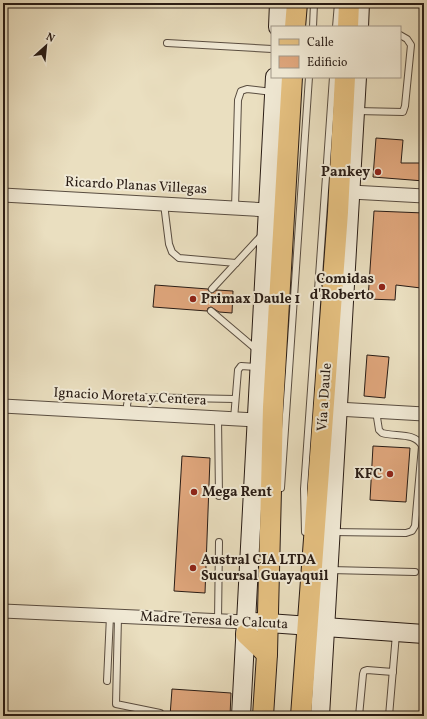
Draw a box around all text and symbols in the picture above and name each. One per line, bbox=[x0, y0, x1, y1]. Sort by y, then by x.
north arrow bbox=[26, 26, 66, 66]
legend bbox=[271, 26, 401, 78]
text: N bbox=[43, 30, 57, 47]
text: Calle bbox=[307, 35, 334, 51]
text: Edificio bbox=[307, 55, 347, 71]
place label: Pankey bbox=[321, 163, 370, 182]
marker: Pankey bbox=[373, 167, 383, 177]
street label: Ricardo Planas Villegas bbox=[64, 173, 208, 199]
place label: Comidas d'Roberto bbox=[310, 270, 374, 305]
marker: Comidas d'Roberto bbox=[377, 282, 387, 292]
place label: Primax Daule 1 bbox=[201, 290, 300, 309]
marker: Primax Daule 1 bbox=[188, 294, 198, 304]
street label: Vía a Daule bbox=[313, 362, 337, 432]
street label: Ignacio Moreta y Centera bbox=[53, 383, 207, 411]
place label: KFC bbox=[355, 465, 382, 484]
marker: KFC bbox=[385, 469, 395, 479]
place label: Mega Rent bbox=[202, 483, 272, 502]
marker: Mega Rent bbox=[189, 487, 199, 497]
place label: Austral CIA LTDA Sucursal Guayaquil bbox=[201, 551, 329, 586]
marker: Austral CIA LTDA Sucursal Guayaquil bbox=[188, 563, 198, 573]
street label: Madre Teresa de Calcuta bbox=[139, 608, 289, 634]

